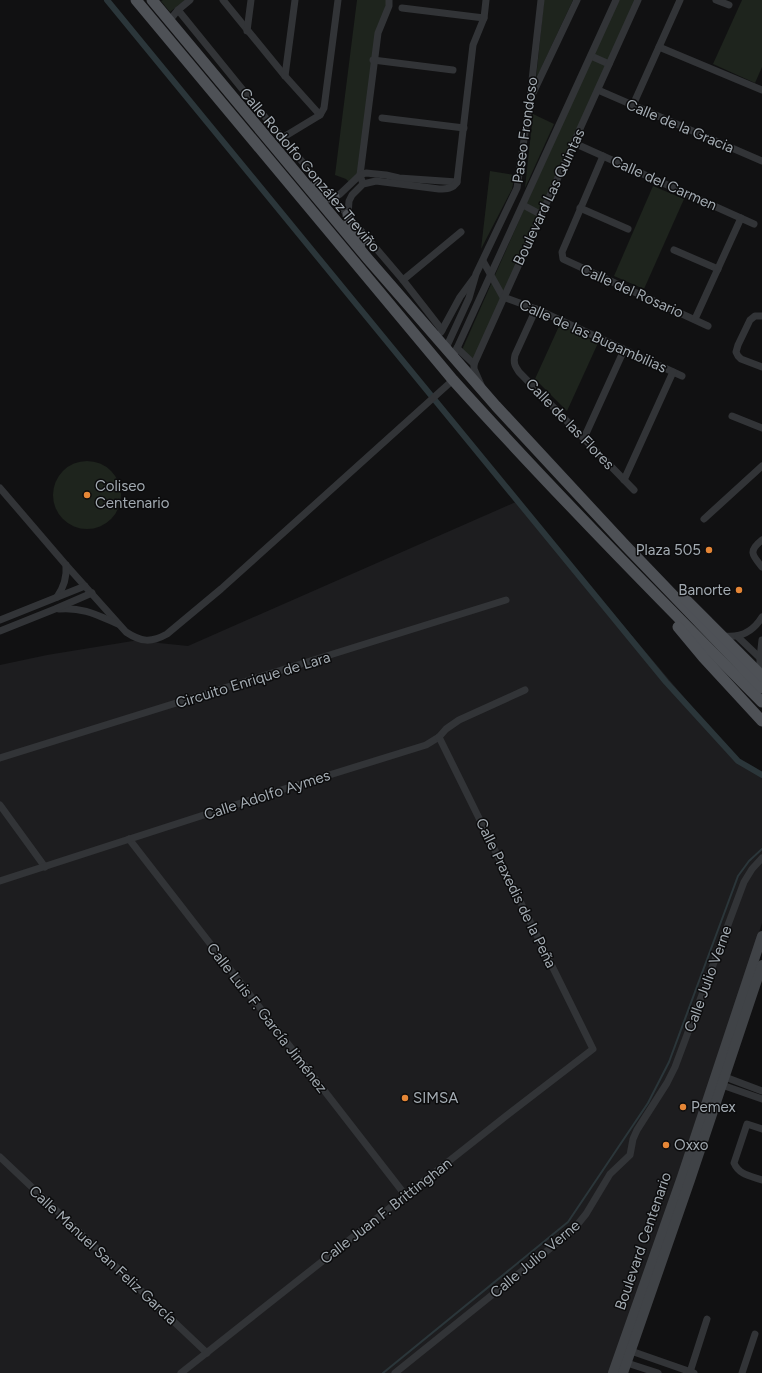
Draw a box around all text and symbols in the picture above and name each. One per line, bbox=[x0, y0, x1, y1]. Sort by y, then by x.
street label: Paseo Frondoso bbox=[509, 75, 541, 184]
street label: Calle Rodolfo González Treviño bbox=[236, 84, 384, 256]
street label: Calle de la Gracia bbox=[623, 95, 737, 157]
street label: Boulevard Las Quintas bbox=[509, 126, 589, 268]
street label: Calle del Carmen bbox=[608, 152, 720, 214]
street label: Calle del Rosario bbox=[578, 260, 687, 322]
street label: Calle de las Bugambilias bbox=[516, 295, 670, 377]
street label: Calle de las Flores bbox=[522, 375, 618, 473]
place label: Coliseo Centenario bbox=[95, 477, 170, 512]
marker: Coliseo Centenario bbox=[82, 490, 92, 500]
place label: Plaza 505 bbox=[636, 541, 701, 559]
marker: Plaza 505 bbox=[704, 545, 714, 555]
place label: Banorte bbox=[678, 581, 731, 599]
marker: Banorte bbox=[734, 585, 744, 595]
street label: Circuito Enrique de Lara bbox=[173, 648, 333, 712]
street label: Calle Adolfo Aymes bbox=[202, 766, 332, 824]
street label: Calle Praxedis de la Peña bbox=[472, 815, 560, 971]
street label: Calle Julio Verne bbox=[680, 923, 736, 1035]
street label: Calle Luis F. García Jiménez bbox=[203, 939, 331, 1097]
place label: SIMSA bbox=[413, 1089, 458, 1107]
marker: SIMSA bbox=[400, 1093, 410, 1103]
place label: Pemex bbox=[691, 1098, 736, 1116]
marker: Pemex bbox=[678, 1102, 688, 1112]
place label: Oxxo bbox=[674, 1136, 709, 1154]
marker: Oxxo bbox=[661, 1140, 671, 1150]
street label: Calle Juan F. Brittinghan bbox=[317, 1154, 455, 1268]
street label: Boulevard Centenario bbox=[611, 1169, 675, 1312]
street label: Calle Manuel San Feliz García bbox=[25, 1182, 181, 1328]
street label: Calle Julio Verne bbox=[486, 1216, 584, 1302]

